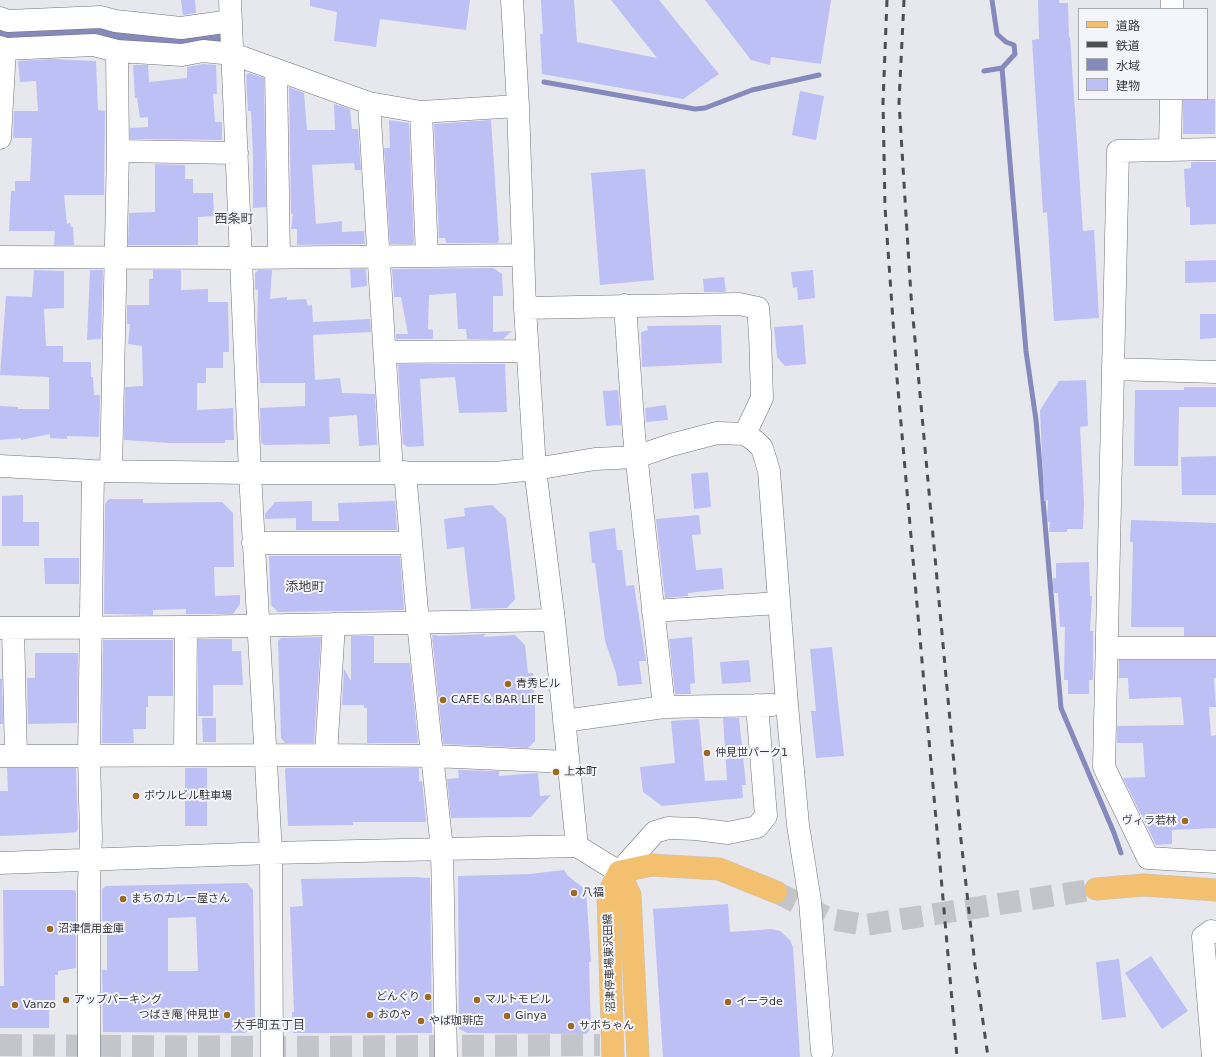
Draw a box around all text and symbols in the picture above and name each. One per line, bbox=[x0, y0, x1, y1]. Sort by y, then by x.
legend bbox=[1078, 8, 1208, 100]
text: 道路 bbox=[1116, 19, 1140, 33]
text: 鉄道 bbox=[1116, 39, 1140, 53]
text: 水域 bbox=[1116, 59, 1140, 73]
text: 建物 bbox=[1116, 79, 1140, 93]
district label: 西条町 bbox=[215, 212, 253, 228]
district label: 添地町 bbox=[286, 580, 324, 596]
place label: 青秀ビル bbox=[516, 677, 560, 691]
marker: 青秀ビル bbox=[503, 679, 513, 689]
place label: CAFE & BAR LIFE bbox=[451, 693, 544, 707]
marker: CAFE & BAR LIFE bbox=[438, 695, 448, 705]
place label: 仲見世パーク1 bbox=[715, 746, 788, 760]
marker: 仲見世パーク1 bbox=[702, 748, 712, 758]
place label: 上本町 bbox=[564, 765, 597, 779]
marker: 上本町 bbox=[551, 767, 561, 777]
place label: ボウルビル駐車場 bbox=[144, 789, 232, 803]
marker: ボウルビル駐車場 bbox=[131, 791, 141, 801]
place label: ヴィラ若林 bbox=[1122, 814, 1177, 828]
marker: ヴィラ若林 bbox=[1180, 816, 1190, 826]
place label: 八福 bbox=[582, 886, 604, 900]
marker: 八福 bbox=[569, 888, 579, 898]
place label: まちのカレー屋さん bbox=[131, 892, 230, 906]
marker: まちのカレー屋さん bbox=[118, 894, 128, 904]
street label: 沼津停車場東沢田線 bbox=[602, 913, 618, 1013]
place label: 沼津信用金庫 bbox=[58, 922, 124, 936]
marker: 沼津信用金庫 bbox=[45, 924, 55, 934]
place label: どんぐり bbox=[376, 990, 420, 1004]
marker: どんぐり bbox=[423, 992, 433, 1002]
place label: アップパーキング bbox=[74, 993, 162, 1007]
place label: マルトモビル bbox=[485, 993, 551, 1007]
marker: アップパーキング bbox=[61, 995, 71, 1005]
marker: マルトモビル bbox=[472, 995, 482, 1005]
place label: イーラde bbox=[736, 995, 783, 1009]
marker: イーラde bbox=[723, 997, 733, 1007]
place label: Vanzo bbox=[23, 998, 56, 1012]
marker: Vanzo bbox=[10, 1000, 20, 1010]
place label: つばき庵 仲見世 bbox=[139, 1008, 219, 1022]
place label: おのや bbox=[378, 1008, 411, 1022]
place label: Ginya bbox=[515, 1009, 547, 1023]
marker: つばき庵 仲見世 bbox=[222, 1010, 232, 1020]
marker: おのや bbox=[365, 1010, 375, 1020]
marker: Ginya bbox=[502, 1011, 512, 1021]
place label: やば珈琲店 bbox=[429, 1014, 484, 1028]
marker: やば珈琲店 bbox=[416, 1016, 426, 1026]
district label: 大手町五丁目 bbox=[233, 1019, 305, 1033]
place label: サボちゃん bbox=[579, 1019, 634, 1033]
marker: サボちゃん bbox=[566, 1021, 576, 1031]

